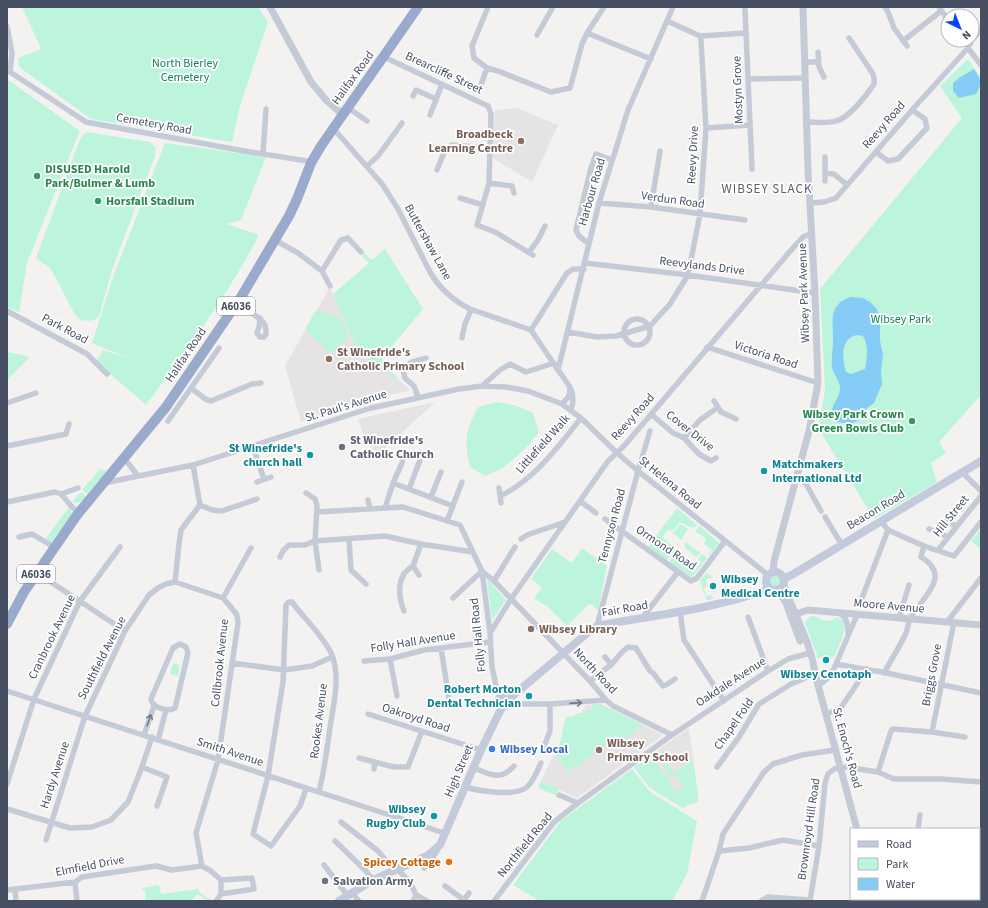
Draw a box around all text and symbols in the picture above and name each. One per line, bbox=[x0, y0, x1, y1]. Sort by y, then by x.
north arrow bbox=[940, 8, 980, 48]
text: N bbox=[959, 27, 974, 43]
street label: Halifax Road bbox=[328, 48, 378, 108]
street label: Brearcliffe Street bbox=[402, 48, 486, 98]
park label: North Bierley Cemetery bbox=[152, 55, 219, 86]
street label: Mostyn Grove bbox=[728, 56, 748, 124]
street label: Reevy Road bbox=[859, 98, 909, 152]
street label: Cemetery Road bbox=[115, 109, 193, 139]
street label: Reevy Drive bbox=[683, 125, 703, 185]
place label: Broadbeck Learning Centre bbox=[428, 126, 513, 157]
marker: Broadbeck Learning Centre bbox=[516, 136, 526, 146]
street label: Harbour Road bbox=[574, 156, 610, 228]
place label: DISUSED Harold Park/Bulmer & Lumb bbox=[45, 161, 155, 192]
marker: DISUSED Harold Park/Bulmer & Lumb bbox=[32, 171, 42, 181]
district label: WIBSEY SLACK bbox=[722, 180, 812, 198]
street label: Verdun Road bbox=[640, 187, 706, 213]
place label: Horsfall Stadium bbox=[106, 193, 194, 210]
marker: Horsfall Stadium bbox=[93, 196, 103, 206]
street label: Buttershaw Lane bbox=[400, 201, 456, 283]
street label: Wibsey Park Avenue bbox=[794, 243, 814, 343]
street label: Reevylands Drive bbox=[658, 252, 746, 280]
road number: A6036 bbox=[217, 297, 255, 315]
street label: Park Road bbox=[39, 310, 91, 348]
park label: Wibsey Park bbox=[871, 311, 931, 328]
street label: Halifax Road bbox=[161, 324, 211, 386]
street label: Victoria Road bbox=[732, 337, 800, 373]
place label: St Winefride's Catholic Primary School bbox=[337, 344, 465, 375]
marker: St Winefride's Catholic Primary School bbox=[324, 354, 334, 364]
street label: St. Paul's Avenue bbox=[303, 385, 389, 427]
street label: Reevy Road bbox=[607, 390, 659, 444]
place label: Wibsey Park Crown Green Bowls Club bbox=[803, 406, 904, 437]
street label: Cover Drive bbox=[662, 407, 718, 455]
street label: Littlefield Walk bbox=[512, 411, 574, 477]
marker: Wibsey Park Crown Green Bowls Club bbox=[907, 416, 917, 426]
place label: St Winefride's Catholic Church bbox=[350, 432, 434, 463]
place label: St Winefride's church hall bbox=[229, 440, 303, 471]
marker: St Winefride's Catholic Church bbox=[337, 442, 347, 452]
marker: St Winefride's church hall bbox=[305, 450, 315, 460]
street label: St Helena Road bbox=[635, 452, 705, 514]
place label: Matchmakers International Ltd bbox=[772, 456, 862, 487]
marker: Matchmakers International Ltd bbox=[759, 466, 769, 476]
street label: Beacon Road bbox=[844, 486, 908, 534]
street label: Tennyson Road bbox=[594, 487, 630, 565]
street label: Hill Street bbox=[929, 491, 973, 541]
street label: Ormond Road bbox=[632, 521, 700, 575]
road number: A6036 bbox=[17, 565, 55, 583]
place label: Wibsey Medical Centre bbox=[721, 571, 800, 602]
marker: Wibsey Medical Centre bbox=[708, 581, 718, 591]
street label: Cranbrook Avenue bbox=[24, 592, 80, 682]
street label: Moore Avenue bbox=[853, 594, 925, 618]
street label: Folly Hall Road bbox=[466, 597, 490, 673]
street label: Fair Road bbox=[600, 597, 650, 621]
street label: Southfield Avenue bbox=[74, 613, 130, 703]
street label: Collbrook Avenue bbox=[207, 618, 233, 708]
place label: Wibsey Library bbox=[539, 621, 618, 638]
marker: Wibsey Library bbox=[526, 624, 536, 634]
street label: Folly Hall Avenue bbox=[369, 627, 457, 657]
street label: Briggs Grove bbox=[918, 642, 946, 708]
street label: North Road bbox=[569, 644, 621, 698]
street label: Oakdale Avenue bbox=[692, 653, 770, 711]
marker: Wibsey Cenotaph bbox=[821, 655, 831, 665]
place label: Wibsey Cenotaph bbox=[781, 666, 872, 683]
place label: Robert Morton Dental Technician bbox=[427, 681, 521, 712]
street label: Rookes Avenue bbox=[306, 682, 332, 760]
marker: Robert Morton Dental Technician bbox=[524, 691, 534, 701]
street label: Chapel Fold bbox=[710, 695, 758, 753]
street label: Oakroyd Road bbox=[380, 699, 452, 737]
one-way arrow bbox=[569, 699, 582, 706]
street label: St. Enoch's Road bbox=[828, 706, 866, 790]
one-way arrow bbox=[146, 714, 153, 727]
street label: Smith Avenue bbox=[194, 733, 266, 771]
place label: Wibsey Primary School bbox=[607, 735, 689, 766]
street label: Hardy Avenue bbox=[36, 739, 74, 811]
place label: Wibsey Local bbox=[500, 741, 569, 758]
street label: High Street bbox=[440, 742, 478, 800]
marker: Wibsey Local bbox=[487, 744, 497, 754]
marker: Wibsey Primary School bbox=[594, 745, 604, 755]
street label: Brownroyd Hill Road bbox=[793, 777, 825, 881]
place label: Wibsey Rugby Club bbox=[366, 801, 427, 832]
street label: Northfield Road bbox=[493, 809, 557, 881]
marker: Wibsey Rugby Club bbox=[429, 811, 439, 821]
legend bbox=[850, 828, 980, 900]
text: Road bbox=[886, 836, 912, 853]
street label: Elmfield Drive bbox=[54, 851, 126, 881]
place label: Spicey Cottage bbox=[363, 854, 441, 871]
text: Park bbox=[886, 856, 908, 873]
marker: Spicey Cottage bbox=[444, 857, 454, 867]
place label: Salvation Army bbox=[333, 873, 414, 890]
marker: Salvation Army bbox=[320, 876, 330, 886]
text: Water bbox=[886, 876, 916, 893]

